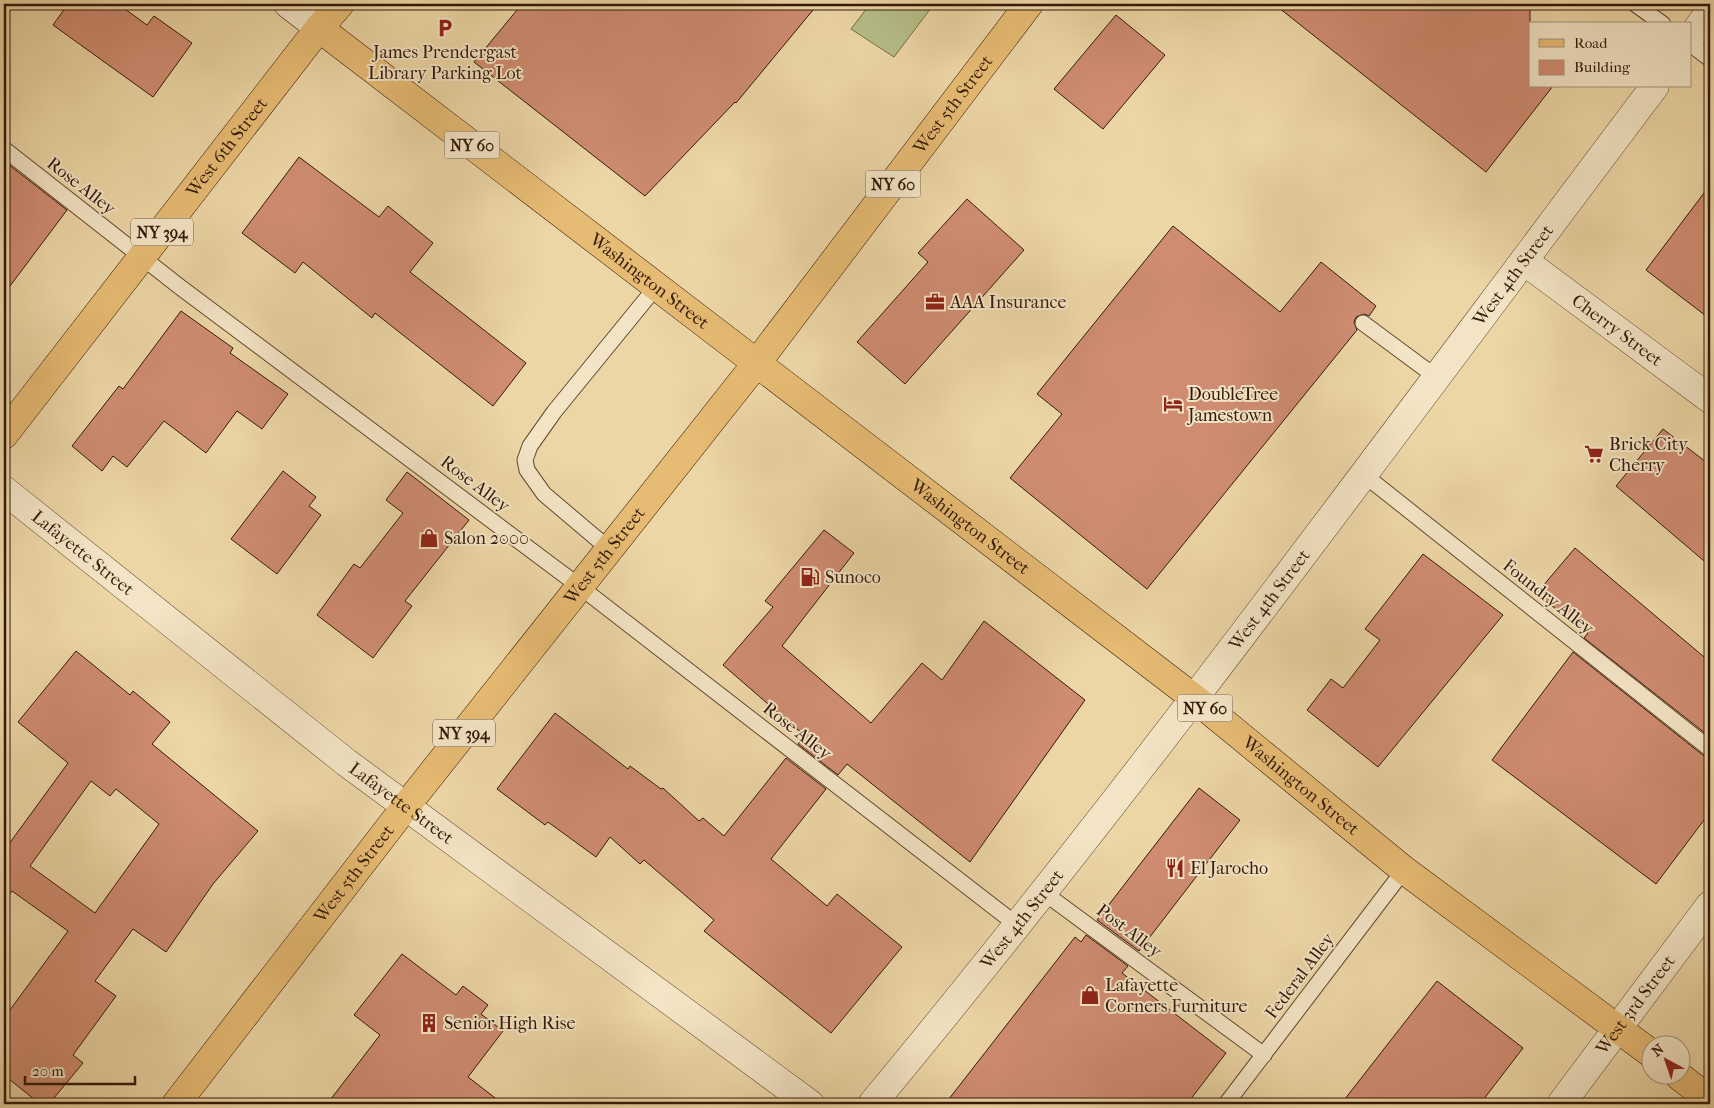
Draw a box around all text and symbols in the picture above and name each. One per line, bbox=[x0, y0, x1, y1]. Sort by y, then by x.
parking icon: James Prendergast Library Parking Lot bbox=[434, 17, 456, 39]
legend bbox=[1529, 22, 1692, 88]
text: Road bbox=[1574, 34, 1608, 52]
place label: James Prendergast Library Parking Lot bbox=[368, 42, 522, 84]
street label: West 5th Street bbox=[908, 50, 997, 158]
text: Building bbox=[1574, 58, 1631, 76]
street label: West 6th Street bbox=[181, 93, 272, 202]
road number: NY 60 bbox=[444, 132, 500, 158]
street label: Rose Alley bbox=[43, 153, 121, 220]
road number: NY 60 bbox=[866, 170, 920, 198]
road number: NY 394 bbox=[131, 218, 193, 246]
street label: West 4th Street bbox=[1468, 220, 1558, 331]
street label: Washington Street bbox=[585, 228, 714, 334]
street label: Cherry Street bbox=[1568, 290, 1667, 371]
office icon: AAA Insurance bbox=[924, 291, 946, 313]
place label: AAA Insurance bbox=[949, 292, 1066, 313]
place label: DoubleTree Jamestown bbox=[1186, 384, 1278, 426]
hotel icon: DoubleTree Jamestown bbox=[1162, 393, 1184, 415]
place label: Brick City Cherry bbox=[1609, 434, 1689, 476]
supermarket icon: Brick City Cherry bbox=[1583, 443, 1605, 465]
street label: Rose Alley bbox=[436, 451, 515, 518]
street label: Washington Street bbox=[906, 474, 1034, 579]
street label: West 5th Street bbox=[559, 502, 650, 609]
street label: Lafayette Street bbox=[28, 506, 139, 600]
shop icon: Salon 2000 bbox=[418, 527, 440, 549]
place label: Salon 2000 bbox=[444, 528, 529, 549]
street label: West 4th Street bbox=[1224, 545, 1314, 655]
street label: Foundry Alley bbox=[1498, 555, 1599, 640]
fuel station icon: Sunoco bbox=[799, 566, 821, 588]
place label: Sunoco bbox=[825, 567, 881, 588]
road number: NY 60 bbox=[1178, 694, 1232, 721]
street label: Rose Alley bbox=[759, 698, 837, 765]
road number: NY 394 bbox=[433, 720, 495, 746]
street label: Washington Street bbox=[1238, 731, 1364, 840]
street label: Lafayette Street bbox=[345, 758, 458, 849]
street label: West 5th Street bbox=[309, 820, 399, 928]
restaurant icon: El Jarocho bbox=[1164, 857, 1186, 879]
place label: El Jarocho bbox=[1190, 858, 1268, 879]
street label: West 4th Street bbox=[975, 865, 1068, 974]
street label: Post Alley bbox=[1092, 900, 1167, 963]
street label: Federal Alley bbox=[1261, 928, 1340, 1023]
street label: West 3rd Street bbox=[1591, 951, 1680, 1059]
place label: Lafayette Corners Furniture bbox=[1105, 975, 1248, 1017]
shop icon: Lafayette Corners Furniture bbox=[1079, 984, 1101, 1006]
building icon: Senior High Rise bbox=[418, 1012, 440, 1034]
place label: Senior High Rise bbox=[444, 1013, 575, 1034]
north arrow bbox=[1642, 1036, 1692, 1086]
text: N bbox=[1648, 1040, 1668, 1060]
scale bar bbox=[25, 1053, 135, 1085]
text: 20 m bbox=[32, 1062, 64, 1080]

